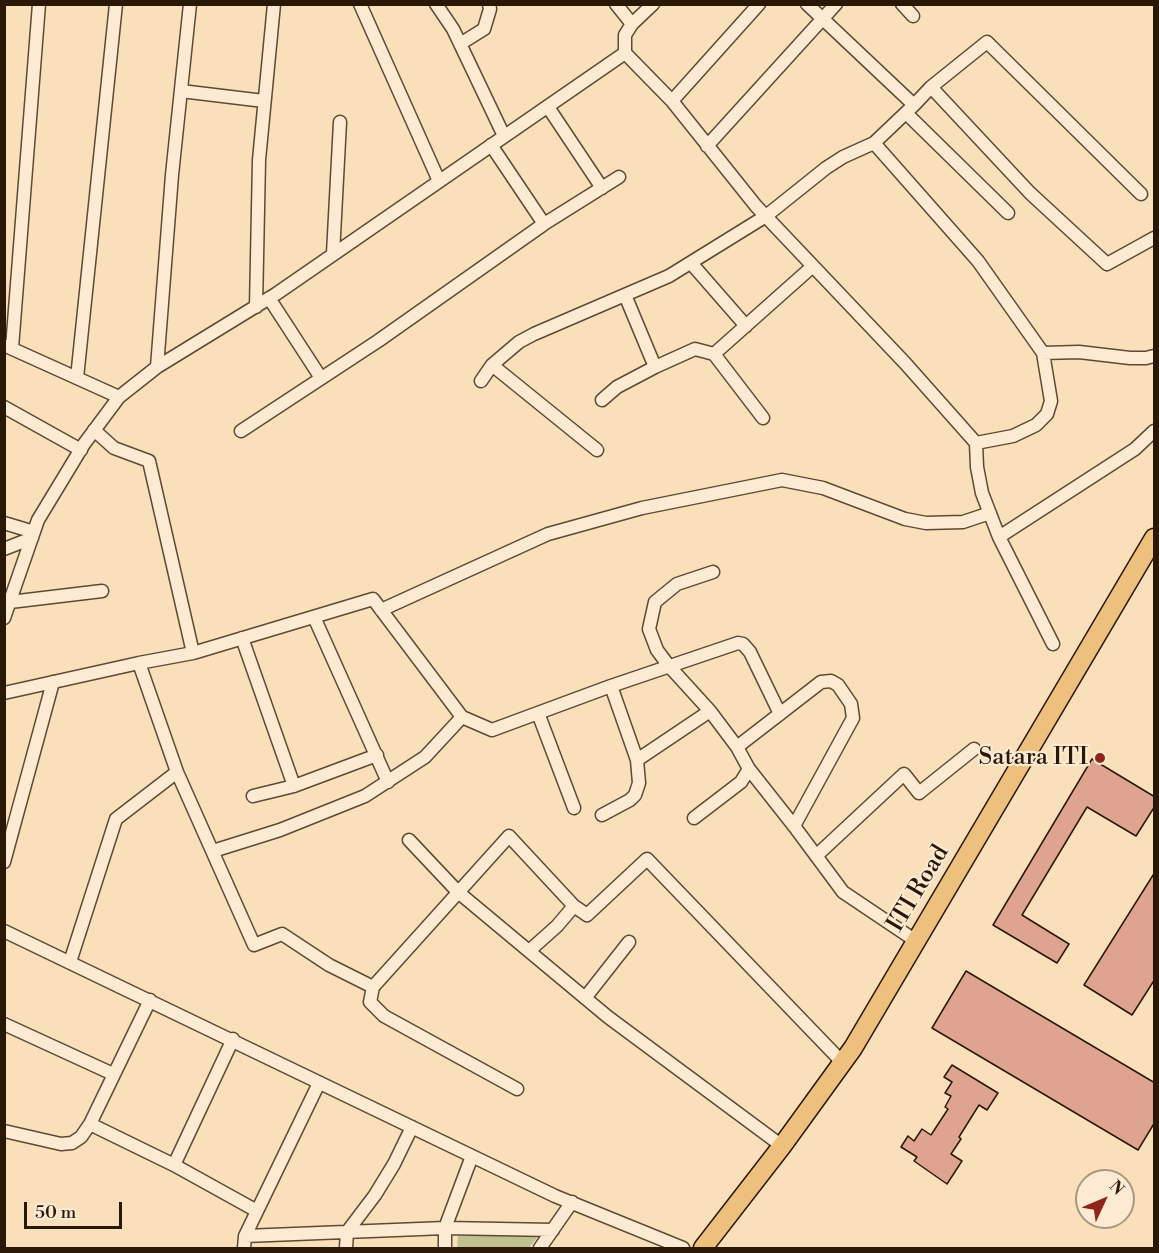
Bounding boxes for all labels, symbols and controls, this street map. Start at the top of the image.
place label: Satara ITI [979,744,1088,772]
marker: Satara ITI [1093,751,1107,765]
street label: ITI Road [882,841,956,937]
north arrow [1075,1169,1135,1229]
text: N [1105,1176,1128,1199]
scale bar [27,1190,124,1228]
text: 50 m [35,1201,76,1224]

